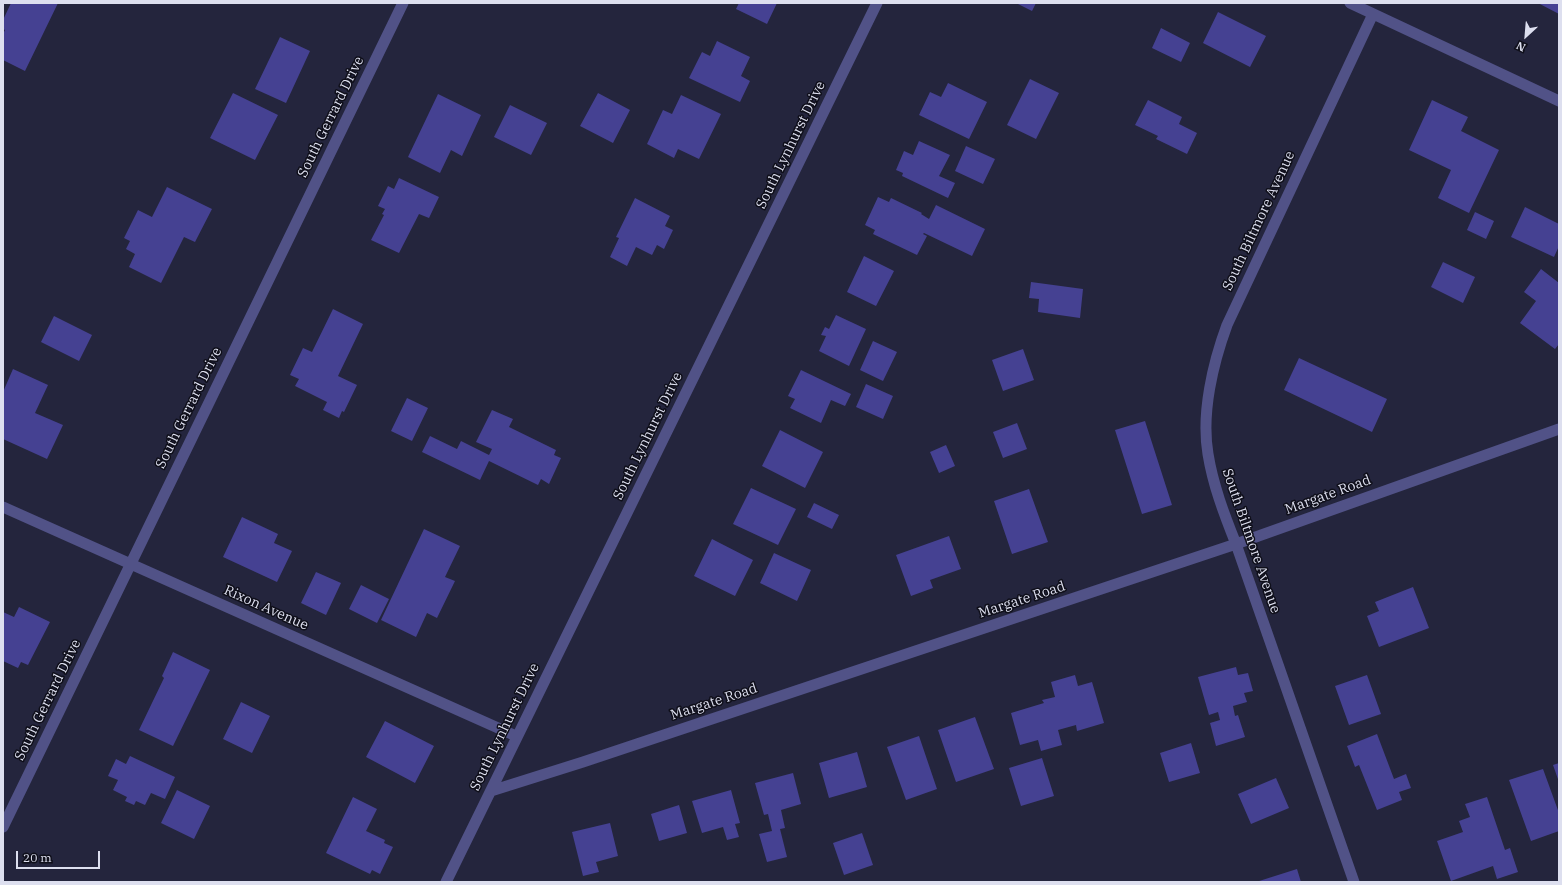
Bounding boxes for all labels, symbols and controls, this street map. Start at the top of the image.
north arrow [1506,16,1546,56]
text: N [1514,39,1528,55]
street label: South Gerrard Drive [294,54,368,180]
street label: South Lynhurst Drive [753,78,829,212]
street label: South Biltmore Avenue [1219,149,1299,293]
street label: South Gerrard Drive [152,345,226,471]
street label: South Lynhurst Drive [610,369,686,503]
street label: South Biltmore Avenue [1218,466,1284,616]
street label: Margate Road [1283,472,1373,518]
street label: Margate Road [977,578,1067,622]
street label: Rixon Avenue [221,582,311,634]
street label: South Gerrard Drive [11,637,85,763]
street label: South Lynhurst Drive [467,660,543,794]
street label: Margate Road [669,680,759,724]
scale bar [18,843,102,869]
text: 20 m [23,850,52,865]

